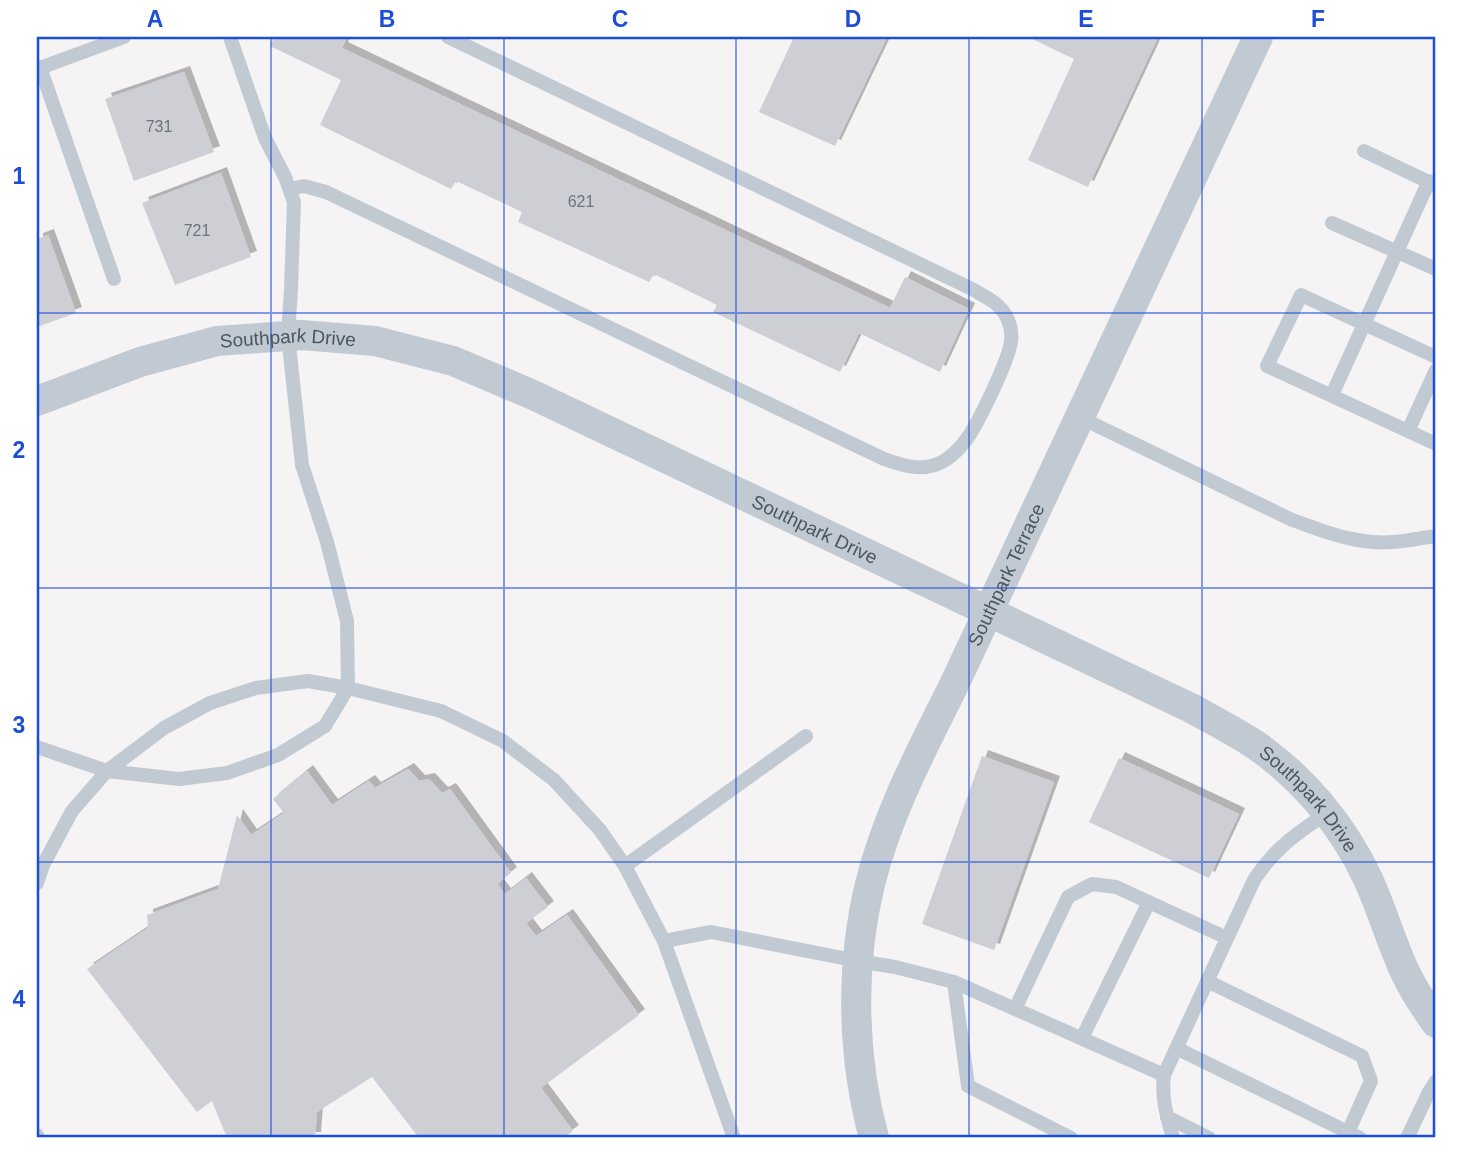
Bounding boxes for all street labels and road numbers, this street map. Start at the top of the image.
street label: Southpark Drive [219,324,357,351]
street label: Southpark Drive [749,490,881,568]
street label: Southpark Terrace [963,500,1048,649]
street label: Southpark Drive [1256,741,1362,856]

